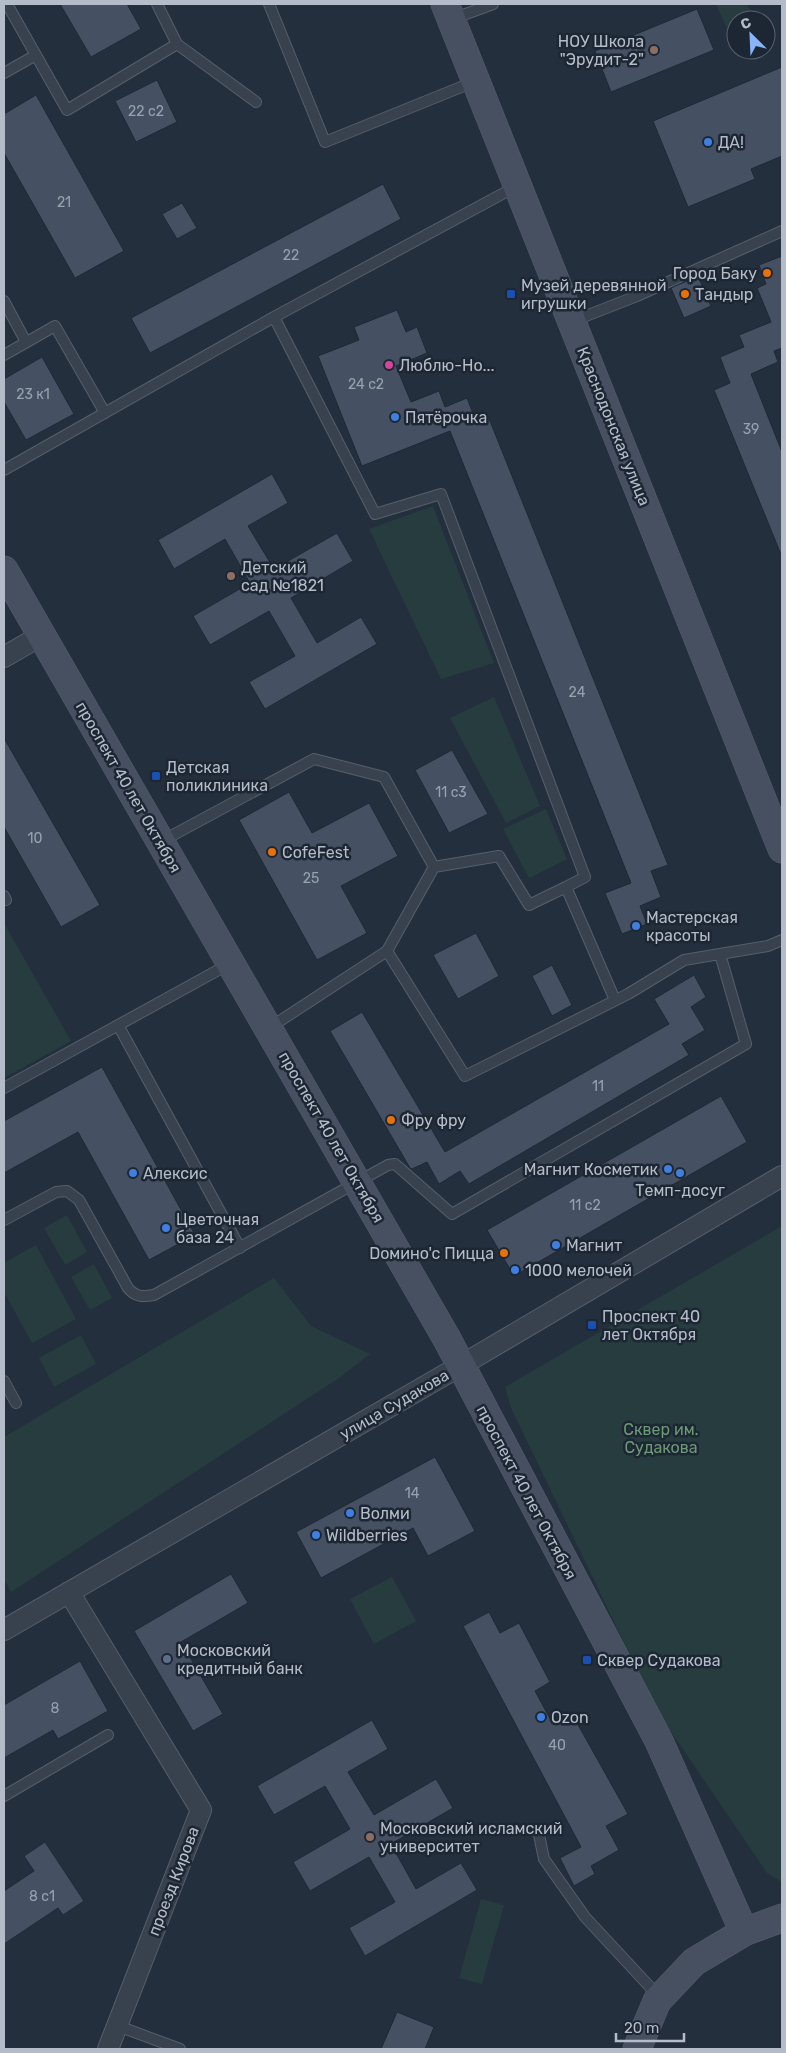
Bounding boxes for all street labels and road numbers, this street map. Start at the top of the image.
street label: Краснодонская улица [573,344,654,508]
street label: проспект 40 лет Октября [72,698,185,876]
street label: проспект 40 лет Октября [275,1048,388,1226]
street label: улица Судакова [336,1365,452,1443]
street label: проспект 40 лет Октября [473,1402,581,1583]
street label: проезд Кирова [144,1824,203,1938]

